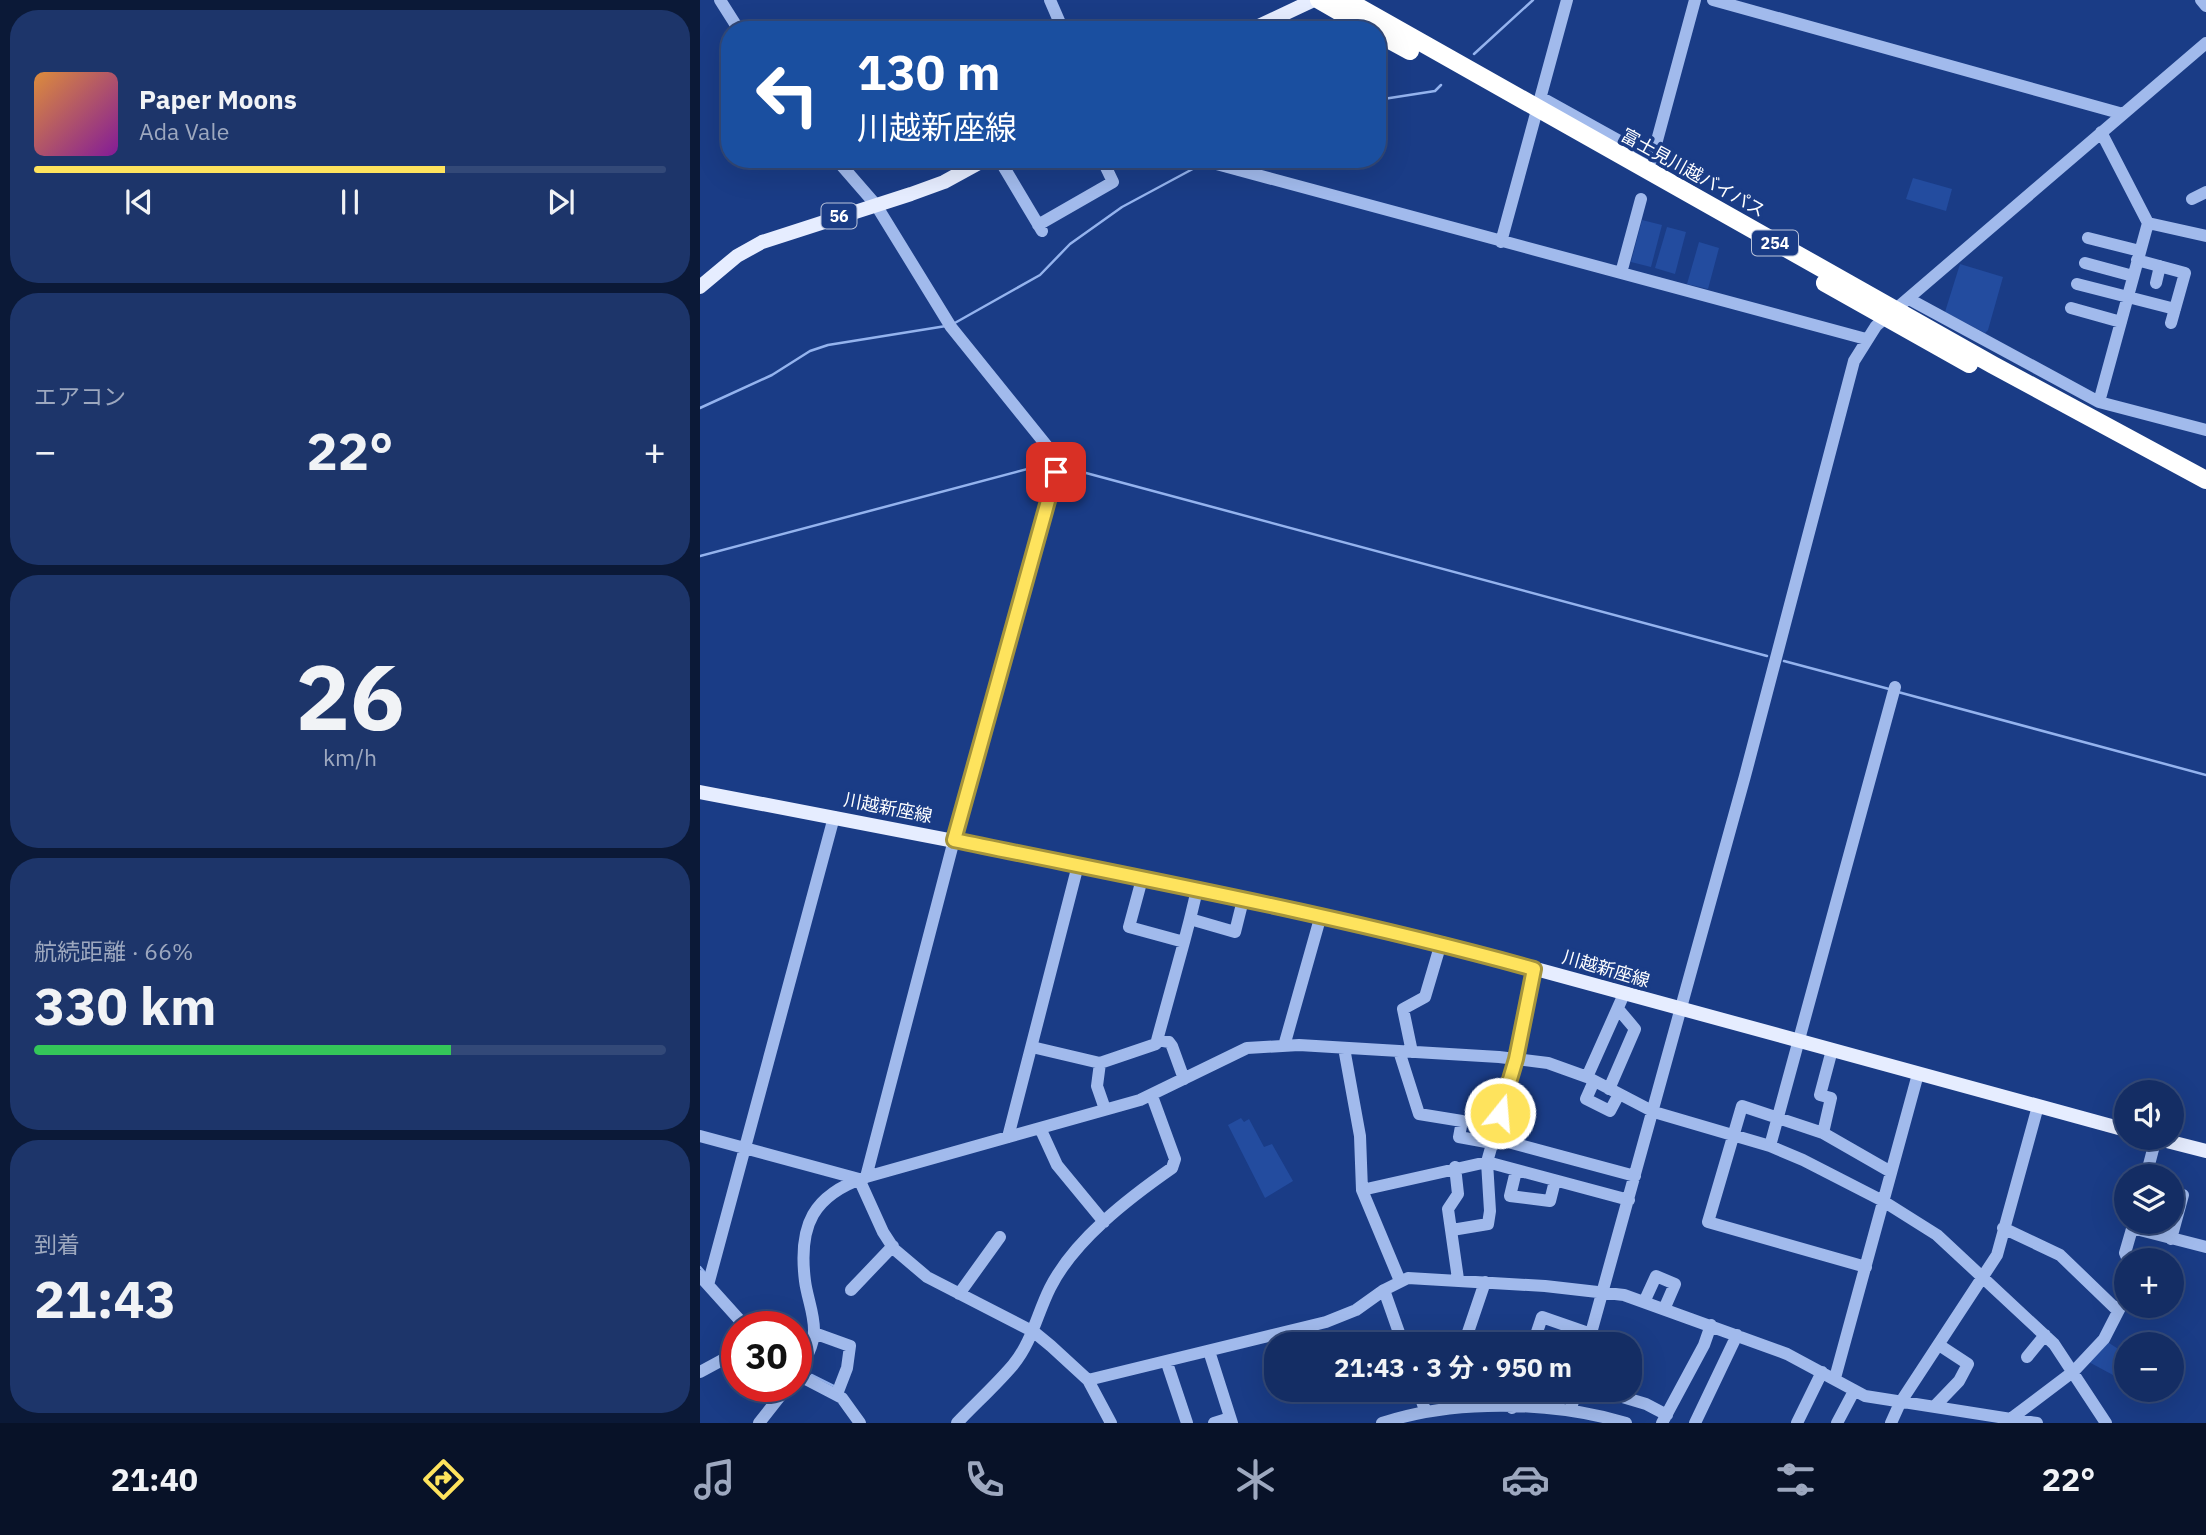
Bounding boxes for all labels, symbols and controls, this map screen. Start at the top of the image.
text: 130 m [857,40,1001,103]
icon: left [742,49,833,140]
text: Paper Moons [139,82,297,116]
text: 川越新座線 [857,106,1017,148]
text: Ada Vale [139,116,229,146]
street label: 富士見川越バイパス [1617,123,1770,222]
icon: previous [120,183,158,221]
icon: pause [331,183,369,221]
icon: next [542,183,580,221]
road number: 56 [822,204,856,229]
road number: 254 [1752,230,1798,256]
text: エアコン [34,381,126,411]
text: 22° [307,417,393,484]
text: − [34,426,57,475]
text: + [643,426,666,475]
pin [1026,442,1086,502]
icon: arrive [1037,453,1075,491]
text: 26 [295,637,405,755]
text: km/h [323,742,377,772]
street label: 川越新座線 [842,788,934,827]
text: 航続距離 · 66% [34,936,193,966]
street label: 川越新座線 [1560,945,1653,992]
text: 330 km [34,972,216,1039]
position arrow [1463,1076,1537,1150]
map controls [2114,1080,2184,1402]
button: sound [2114,1080,2184,1150]
button: layers [2114,1164,2184,1234]
text: 到着 [34,1229,80,1259]
button: + [2114,1248,2184,1318]
text: 21:43 [34,1265,176,1332]
speed limit sign: 30 [721,1311,812,1402]
button: − [2114,1332,2184,1402]
text: 21:43 · 3 分 · 950 m [1334,1350,1572,1384]
icon: directions [419,1455,468,1504]
icon: music [690,1455,739,1504]
icon: phone [960,1455,1009,1504]
icon: climate [1231,1455,1280,1504]
icon: car [1501,1455,1550,1504]
icon: filters [1771,1455,1820,1504]
text: 21:40 [111,1458,198,1500]
text: 22° [2042,1458,2095,1500]

